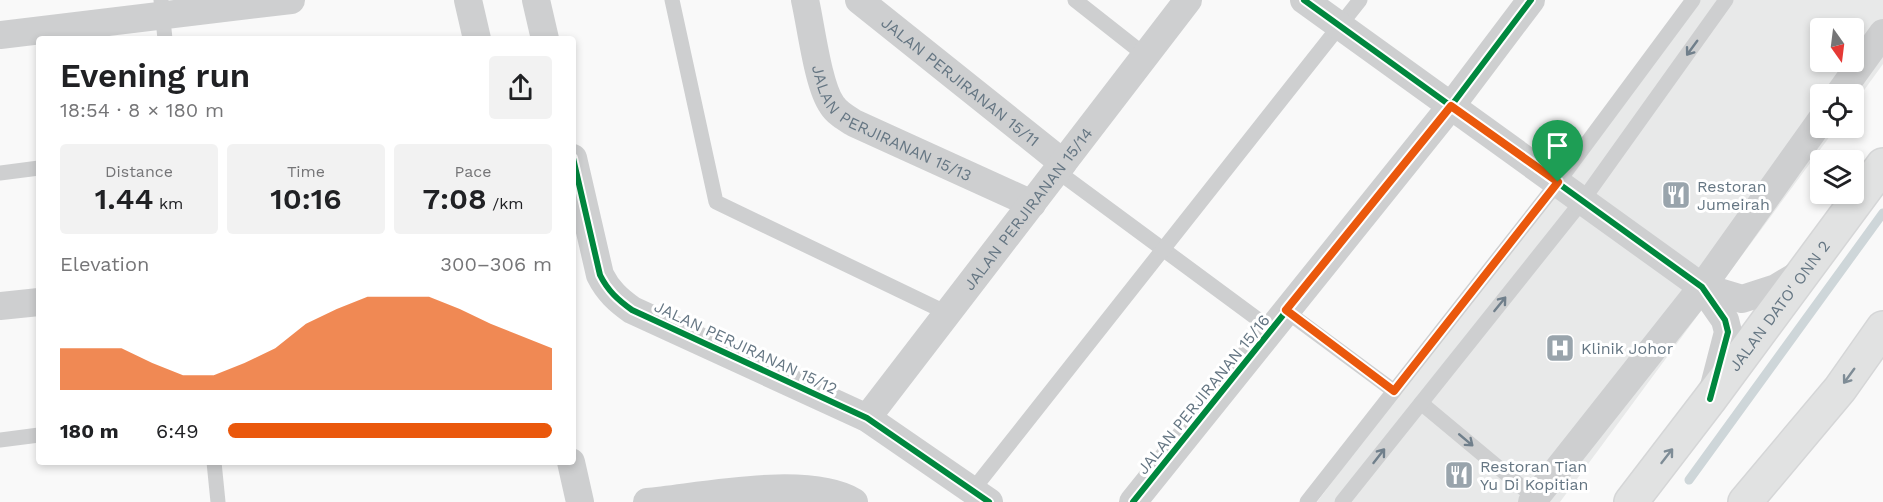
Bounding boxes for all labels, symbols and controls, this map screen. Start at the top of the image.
street label: JALAN PERJIRANAN 15/11 [878,13,1043,150]
north arrow [1810,18,1864,72]
map controls [1810,18,1864,204]
one-way arrow [1686,39,1699,55]
text: Evening run [60,56,250,95]
button: share [489,56,552,119]
street label: JALAN PERJIRANAN 15/13 [808,63,974,185]
button: locate [1810,84,1864,138]
text: 18:54 · 8 × 180 m [60,98,224,122]
pin [1532,120,1583,182]
street label: JALAN PERJIRANAN 15/14 [960,124,1097,294]
icon: arrive [1541,129,1574,162]
button: layers [1810,150,1864,204]
text: Distance [105,162,173,181]
text: Time [287,162,325,181]
text: Pace [454,162,492,181]
place label: Restoran Jumeirah [1697,177,1770,214]
restaurant icon: Restoran Jumeirah [1660,179,1692,211]
text: 1.44 [95,181,153,216]
text: 10:16 [270,181,342,216]
text: 7:08 [423,181,487,216]
text: km [153,194,183,213]
text: /km [487,194,523,213]
street label: JALAN DATO' ONN 2 [1725,237,1834,375]
text: Elevation [60,252,149,276]
text: 300–306 m [440,252,552,276]
one-way arrow [1494,296,1507,312]
street label: JALAN PERJIRANAN 15/12 [651,297,840,398]
street label: JALAN PERJIRANAN 15/16 [1133,311,1274,478]
hospital icon: Klinik Johor [1544,332,1576,364]
place label: Klinik Johor [1581,339,1674,358]
one-way arrow [1843,367,1855,383]
text: 180 m [60,419,119,443]
text: 6:49 [156,419,199,443]
one-way arrow [1458,433,1473,447]
one-way arrow [1372,448,1385,464]
one-way arrow [1660,448,1673,464]
place label: Restoran Tian Yu Di Kopitian [1480,457,1588,494]
restaurant icon: Restoran Tian Yu Di Kopitian [1443,459,1475,491]

